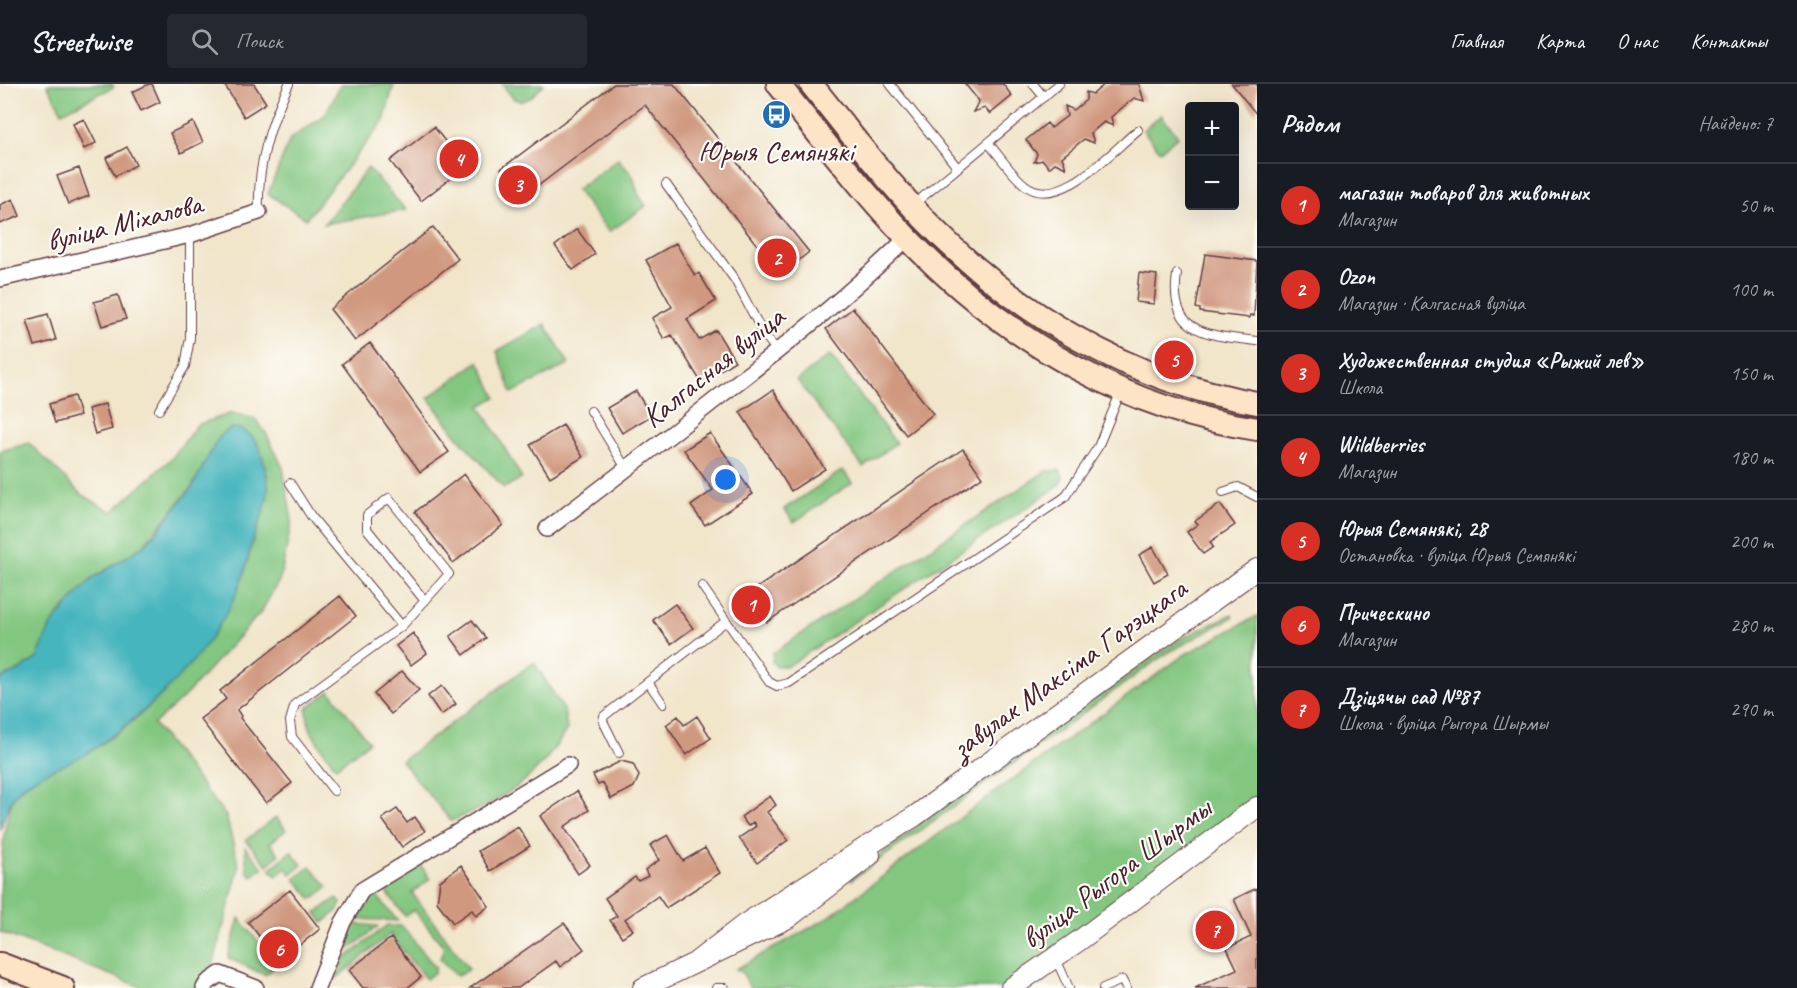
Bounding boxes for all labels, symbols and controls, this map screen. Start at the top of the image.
search box [167,14,587,68]
text: Streetwise [30,24,131,59]
icon: search [188,25,221,58]
text: Поиск [236,27,282,55]
text: Главная [1450,28,1503,54]
text: Карта [1536,28,1584,54]
text: О нас [1617,28,1658,54]
text: Контакты [1691,28,1767,54]
bus stop icon: Юрыя Семянякі [760,98,792,130]
map controls [1185,102,1239,210]
button: + [1185,102,1239,156]
text: Рядом [1281,107,1339,140]
text: Найдено: 7 [1698,111,1773,136]
place label: Юрыя Семянякі [698,132,857,170]
pin: 4 [440,136,478,182]
button: − [1185,156,1239,210]
pin: 3 [498,162,538,208]
text: магазин товаров для животных [1338,179,1588,207]
street label: вуліца Міхалова [42,184,208,260]
text: 1 [1296,193,1305,218]
text: 50 m [1739,193,1773,218]
text: Магазин [1338,207,1396,232]
pin: 2 [758,236,796,280]
text: Ozon [1338,263,1375,291]
text: 2 [1296,277,1305,302]
text: 100 m [1730,277,1773,302]
text: Магазин · Калгасная вуліца [1338,291,1525,316]
street label: Калгасная вуліца [634,297,793,436]
pin: 5 [1154,338,1194,382]
text: Художественная студия «Рыжий лев» [1338,347,1644,375]
text: 3 [1296,361,1305,386]
text: 150 m [1730,361,1773,386]
text: Школа [1338,375,1382,400]
text: Wildberries [1338,431,1424,459]
text: 4 [1296,445,1305,470]
text: 180 m [1730,445,1773,470]
text: Магазин [1338,459,1396,484]
your location [711,465,740,494]
text: Юрыя Семянякі, 28 [1338,515,1487,543]
text: 5 [1296,529,1305,554]
text: 200 m [1730,529,1773,554]
text: Остановка · вуліца Юрыя Семянякі [1338,543,1575,568]
street label: завулак Максіма Гарэцкага [941,569,1196,769]
pin: 1 [732,582,771,628]
text: Прическино [1338,599,1429,627]
text: 6 [1296,613,1305,638]
text: 280 m [1730,613,1773,638]
text: Магазин [1338,627,1396,652]
text: Дзіцячы сад №87 [1338,683,1479,711]
text: 7 [1296,697,1305,722]
text: 290 m [1730,697,1773,722]
text: Школа · вуліца Рыгора Шырмы [1338,711,1548,736]
street label: вуліца Рыгора Шырмы [1013,788,1220,957]
pin: 7 [1196,908,1234,952]
pin: 6 [260,926,298,972]

